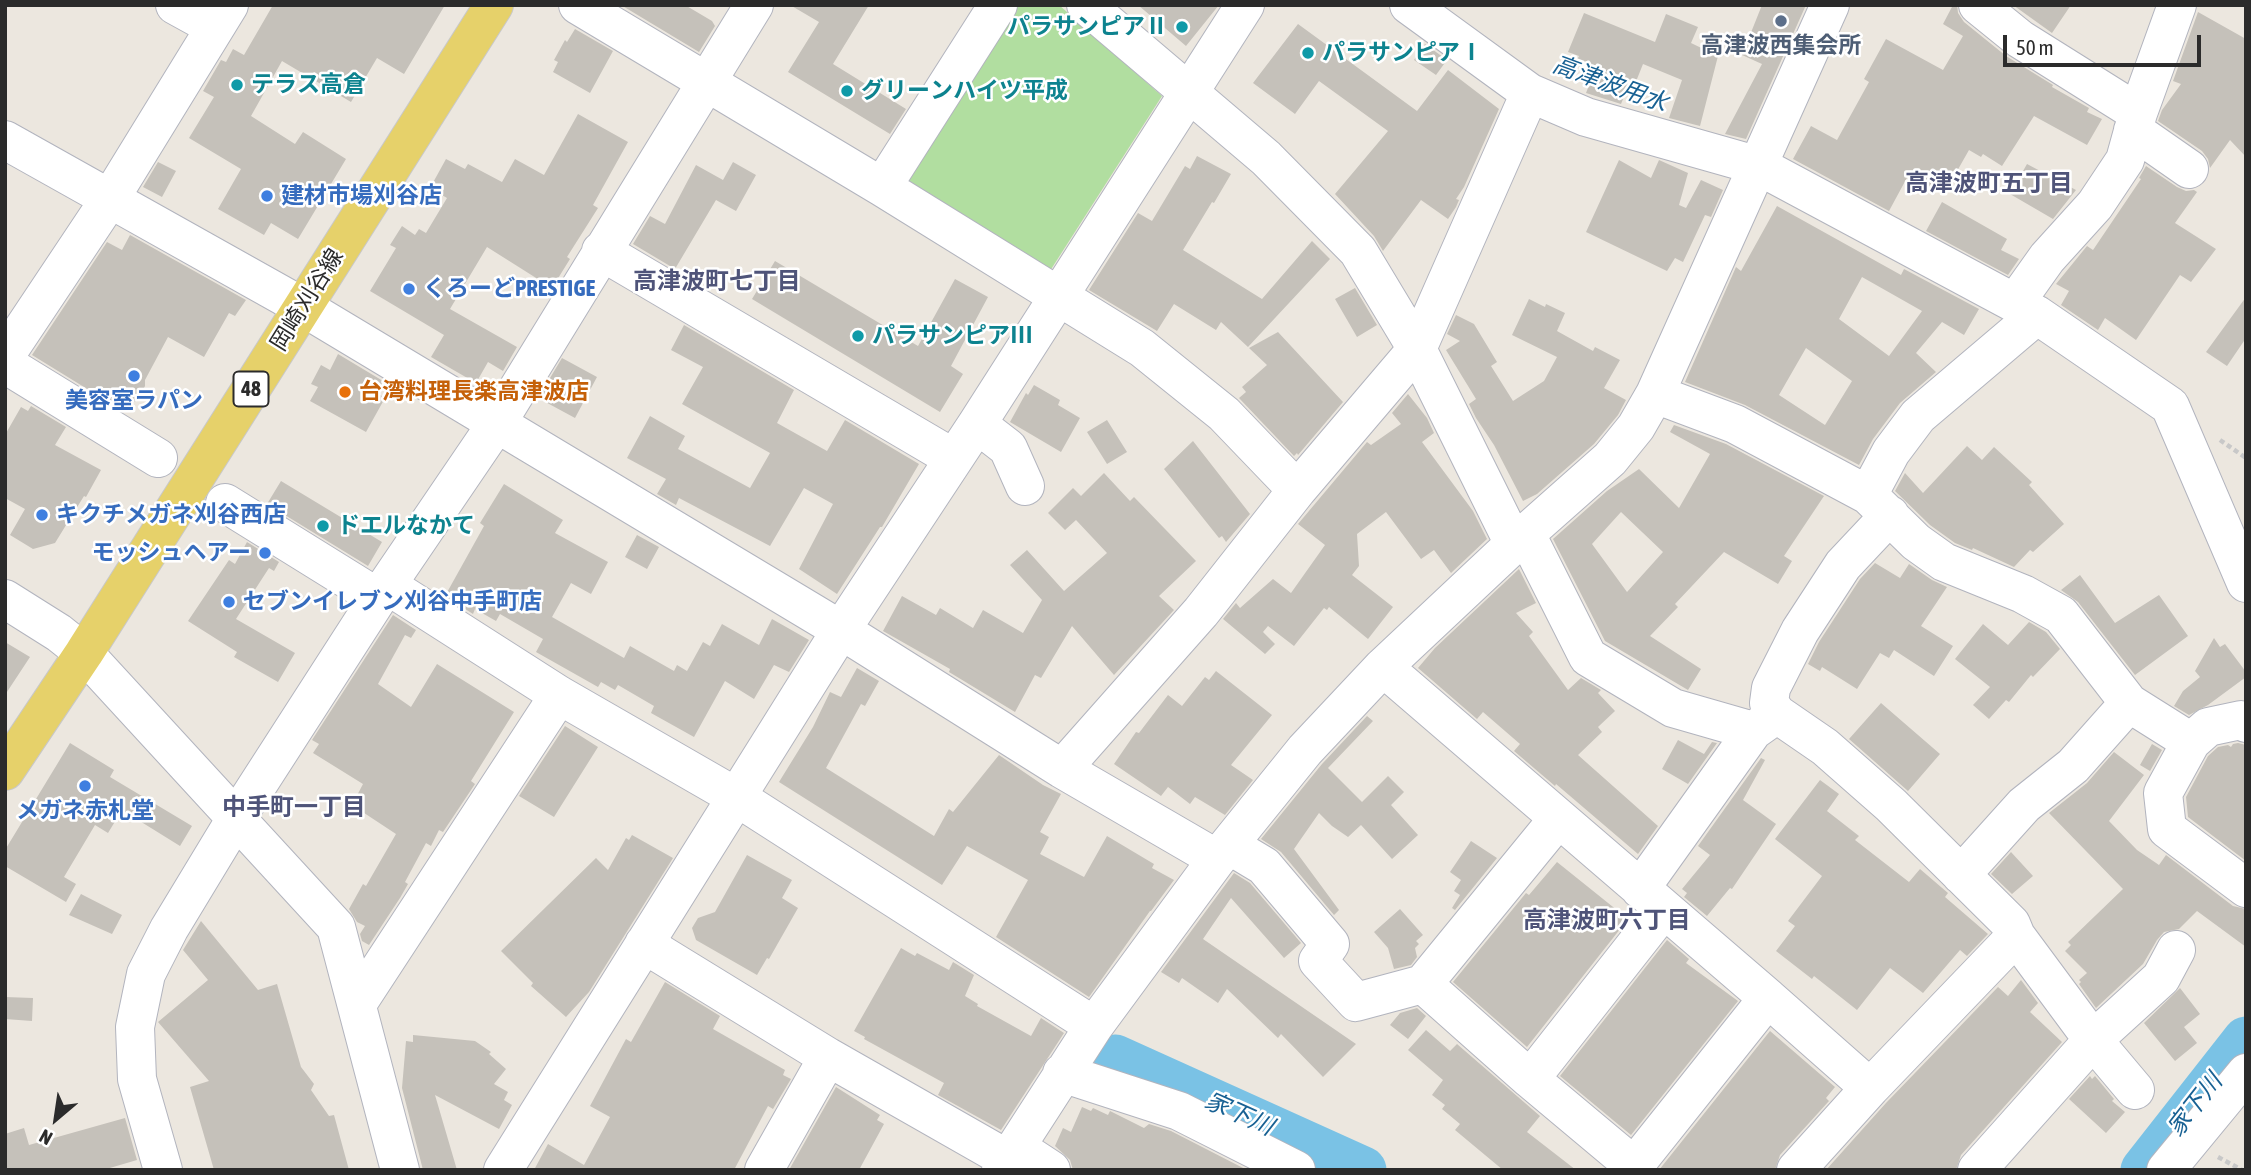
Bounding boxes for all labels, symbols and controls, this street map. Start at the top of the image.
place label: パラサンピアⅡ [1007,13,1168,41]
marker: 高津波西集会所 [1773,13,1789,29]
marker: パラサンピアⅡ [1174,19,1190,35]
scale bar [2006,21,2204,65]
place label: 高津波西集会所 [1701,32,1861,60]
text: 50 m [2016,35,2054,59]
place label: パラサンピアⅠ [1322,39,1483,67]
marker: パラサンピアⅠ [1300,45,1316,61]
water label: 高津波用水 [1549,50,1671,118]
place label: テラス高倉 [251,71,366,99]
marker: テラス高倉 [229,77,245,93]
place label: グリーンハイツ平成 [861,77,1068,105]
marker: グリーンハイツ平成 [839,83,855,99]
district label: 高津波町五丁目 [1905,169,2073,197]
place label: 建材市場刈谷店 [281,182,442,210]
marker: 建材市場刈谷店 [259,188,275,204]
street label: 岡崎刈谷線 [265,244,349,356]
district label: 高津波町七丁目 [633,267,801,295]
place label: くろーどPRESTIGE [423,275,595,303]
marker: くろーどPRESTIGE [401,281,417,297]
place label: パラサンピアⅢ [872,322,1033,350]
marker: パラサンピアⅢ [850,328,866,344]
marker: 美容室ラパン [126,368,142,384]
road number: 48 [233,372,268,406]
place label: 台湾料理長楽高津波店 [359,378,589,406]
marker: 台湾料理長楽高津波店 [337,384,353,400]
place label: 美容室ラパン [65,387,203,415]
place label: キクチメガネ刈谷西店 [56,501,286,529]
marker: キクチメガネ刈谷西店 [34,507,50,523]
place label: ドエルなかて [337,512,475,540]
marker: ドエルなかて [315,518,331,534]
place label: モッシュヘアー [91,539,251,567]
marker: モッシュヘアー [257,545,273,561]
place label: セブンイレブン刈谷中手町店 [243,588,542,616]
marker: セブンイレブン刈谷中手町店 [221,594,237,610]
marker: メガネ赤札堂 [77,778,93,794]
district label: 中手町一丁目 [222,793,366,821]
place label: メガネ赤札堂 [16,797,154,825]
district label: 高津波町六丁目 [1523,906,1691,934]
water label: 家下川 [2161,1068,2229,1142]
north arrow [21,1084,91,1154]
water label: 家下川 [1200,1086,1278,1142]
text: N [36,1125,56,1150]

